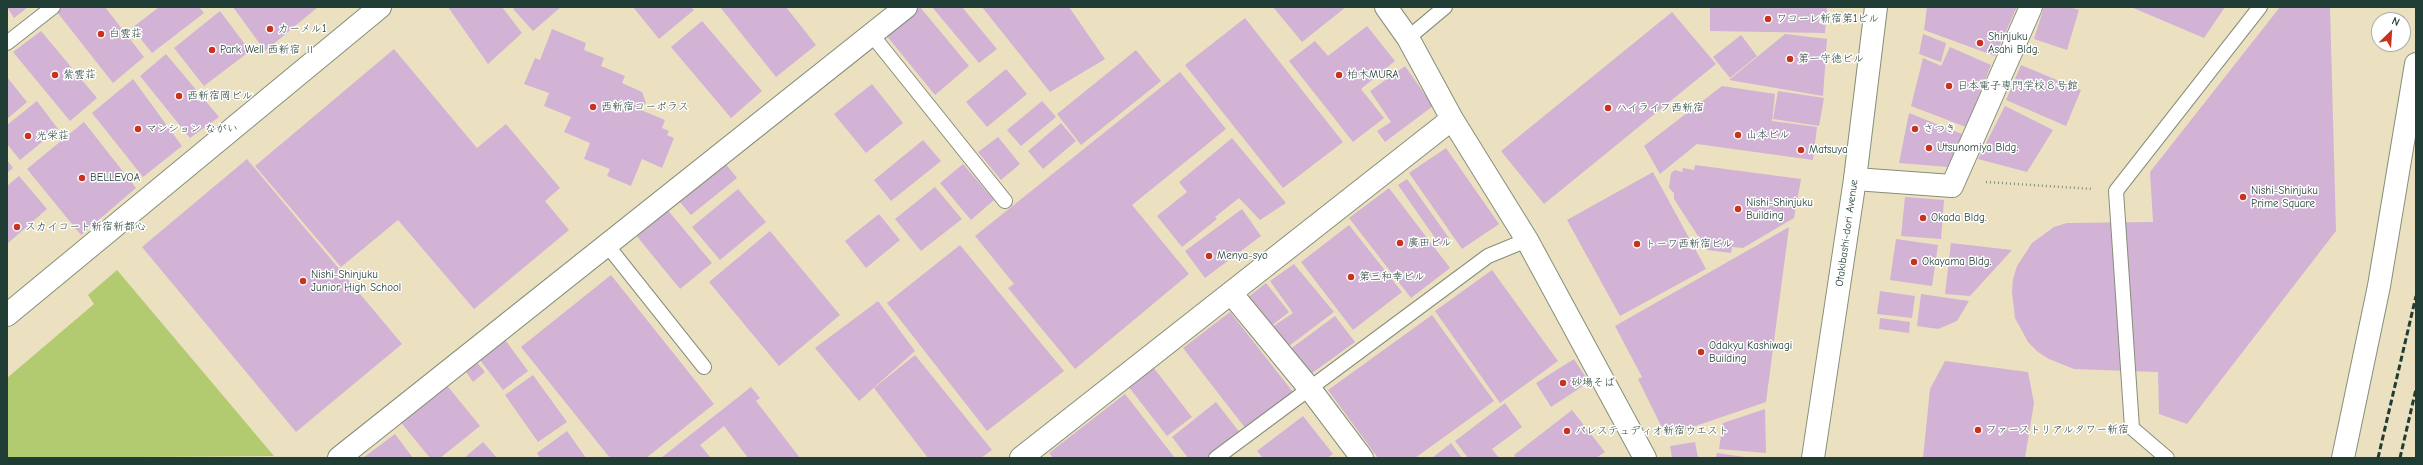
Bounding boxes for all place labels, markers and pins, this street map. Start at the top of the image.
place label: ワコーレ新宿第1ビル [1776,12,1879,26]
marker: ワコーレ新宿第1ビル [1763,14,1773,24]
place label: カーメル1 [278,22,326,36]
marker: カーメル1 [265,24,275,34]
place label: 白雲荘 [109,27,142,41]
marker: 白雲荘 [96,29,106,39]
place label: Shinjuku Asahi Bldg. [1988,30,2039,56]
marker: Shinjuku Asahi Bldg. [1975,38,1985,48]
place label: Park Well 西新宿 Ⅱ [220,43,315,57]
marker: Park Well 西新宿 Ⅱ [207,45,217,55]
place label: 第一守徳ビル [1798,52,1864,66]
marker: 第一守徳ビル [1785,54,1795,64]
place label: 紫雲荘 [63,68,96,82]
place label: 柏木MURA [1347,68,1399,82]
marker: 紫雲荘 [50,70,60,80]
marker: 柏木MURA [1334,70,1344,80]
place label: 日本電子専門学校８号館 [1957,79,2078,93]
marker: 日本電子専門学校８号館 [1944,81,1954,91]
place label: 西新宿岡ビル [187,89,253,103]
marker: 西新宿岡ビル [174,91,184,101]
place label: 西新宿コーポラス [601,100,689,114]
place label: ハイライフ西新宿 [1616,101,1704,115]
marker: 西新宿コーポラス [588,102,598,112]
marker: ハイライフ西新宿 [1603,103,1613,113]
place label: マンション ながい [146,122,238,136]
place label: さつき [1923,122,1956,136]
marker: マンション ながい [133,124,143,134]
marker: さつき [1910,124,1920,134]
place label: 山本ビル [1746,128,1790,142]
place label: 光栄荘 [36,129,69,143]
marker: 山本ビル [1733,130,1743,140]
marker: 光栄荘 [23,131,33,141]
place label: Utsunomiya Bldg. [1937,141,2018,155]
place label: Matsuya [1809,143,1848,157]
marker: Utsunomiya Bldg. [1924,143,1934,153]
marker: Matsuya [1796,145,1806,155]
place label: BELLEVOA [90,171,140,185]
marker: BELLEVOA [77,173,87,183]
place label: Nishi-Shinjuku Prime Square [2251,184,2318,210]
marker: Nishi-Shinjuku Prime Square [2238,192,2248,202]
place label: Nishi-Shinjuku Building [1746,196,1813,222]
marker: Nishi-Shinjuku Building [1733,204,1743,214]
place label: Okada Bldg. [1931,211,1987,225]
marker: Okada Bldg. [1918,213,1928,223]
place label: スカイコート新宿新都心 [25,220,146,234]
marker: スカイコート新宿新都心 [12,222,22,232]
place label: 廣田ビル [1408,236,1452,250]
place label: トーワ西新宿ビル [1645,237,1733,251]
marker: 廣田ビル [1395,238,1405,248]
marker: トーワ西新宿ビル [1632,239,1642,249]
place label: Menya-syo [1217,249,1268,263]
marker: Menya-syo [1204,251,1214,261]
place label: Okayama Bldg. [1922,255,1991,269]
marker: Okayama Bldg. [1909,257,1919,267]
place label: Nishi-Shinjuku Junior High School [311,268,401,294]
place label: 第三和幸ビル [1359,270,1425,284]
marker: 第三和幸ビル [1346,272,1356,282]
marker: Nishi-Shinjuku Junior High School [298,276,308,286]
place label: Odakyu Kashiwagi Building [1709,339,1792,365]
marker: Odakyu Kashiwagi Building [1696,347,1706,357]
place label: 砂場そば [1571,376,1615,390]
marker: 砂場そば [1558,378,1568,388]
place label: ファーストリアルタワー新宿 [1986,423,2129,437]
place label: パレステュディオ新宿ウエスト [1575,424,1729,438]
marker: ファーストリアルタワー新宿 [1973,425,1983,435]
marker: パレステュディオ新宿ウエスト [1562,426,1572,436]

